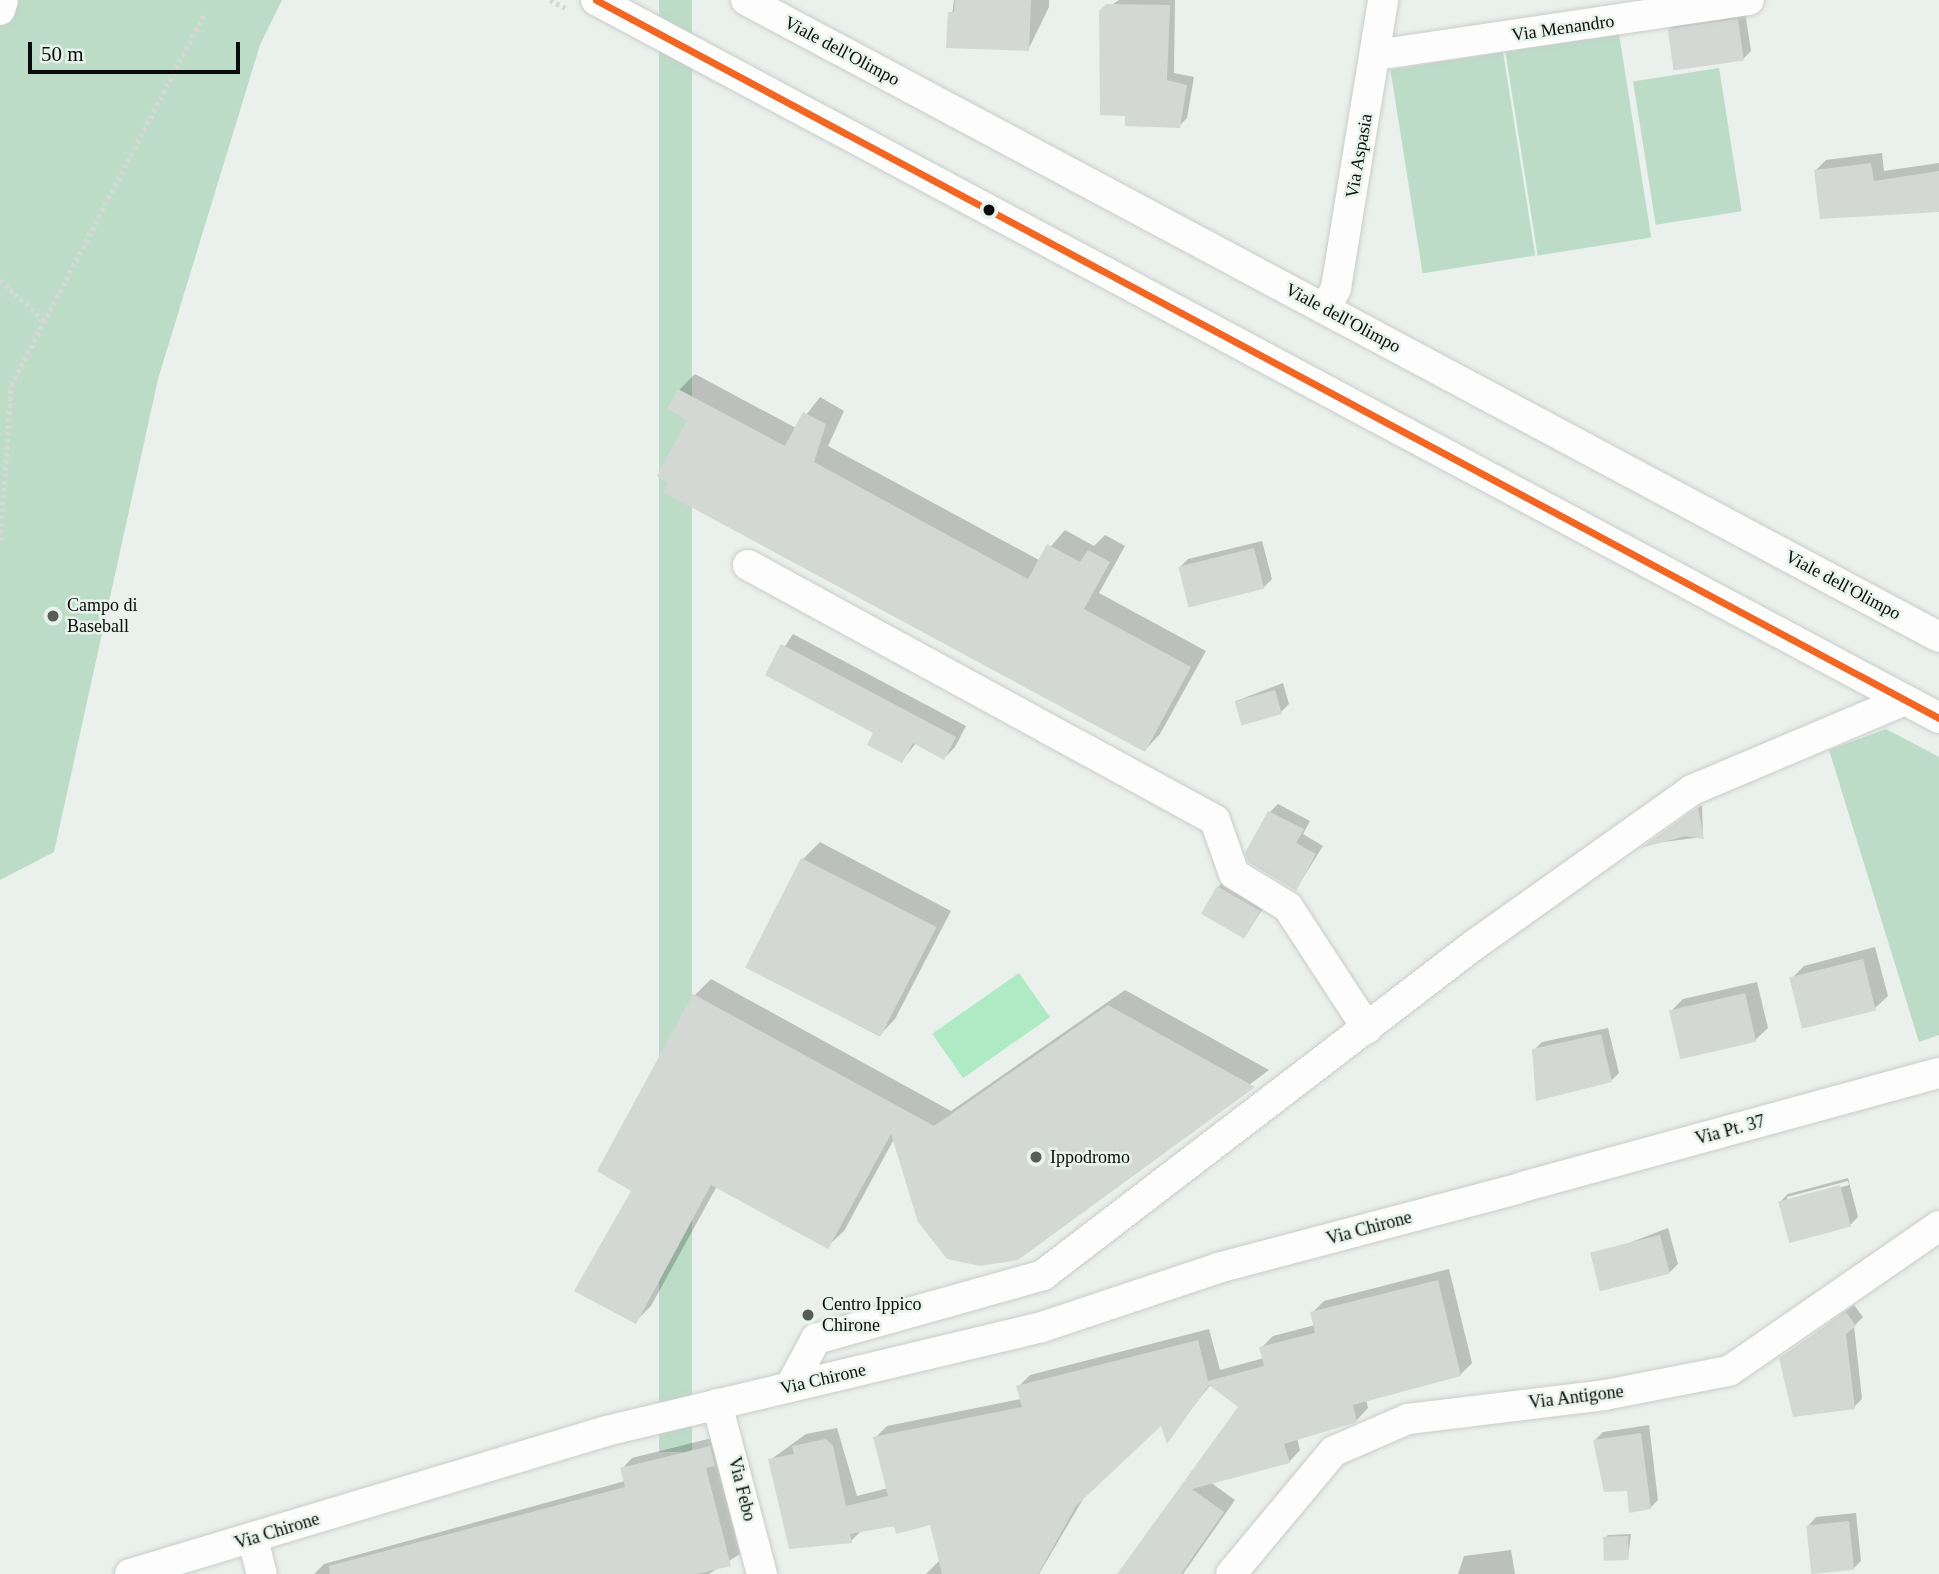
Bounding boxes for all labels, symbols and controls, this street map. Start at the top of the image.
street label: Via Menandro [1510,10,1616,46]
street label: Viale dell'Olimpo [781,12,903,90]
scale bar [32,28,243,72]
text: 50 m [41,42,84,66]
street label: Via Aspasia [1341,112,1377,200]
unlabelled marker [982,203,996,217]
street label: Viale dell'Olimpo [1282,279,1404,357]
street label: Viale dell'Olimpo [1782,546,1904,624]
place label: Campo di Baseball [67,595,137,638]
marker: Campo di Baseball [45,608,61,624]
street label: Via Pt. 37 [1693,1110,1767,1150]
place label: Ippodromo [1050,1146,1130,1168]
marker: Ippodromo [1028,1149,1044,1165]
street label: Via Chirone [1324,1206,1414,1250]
place label: Centro Ippico Chirone [822,1294,921,1336]
marker: Centro Ippico Chirone [800,1307,816,1323]
street label: Via Chirone [778,1359,868,1399]
street label: Via Antigone [1527,1380,1625,1414]
street label: Via Febo [724,1455,760,1523]
street label: Via Chirone [232,1508,322,1554]

